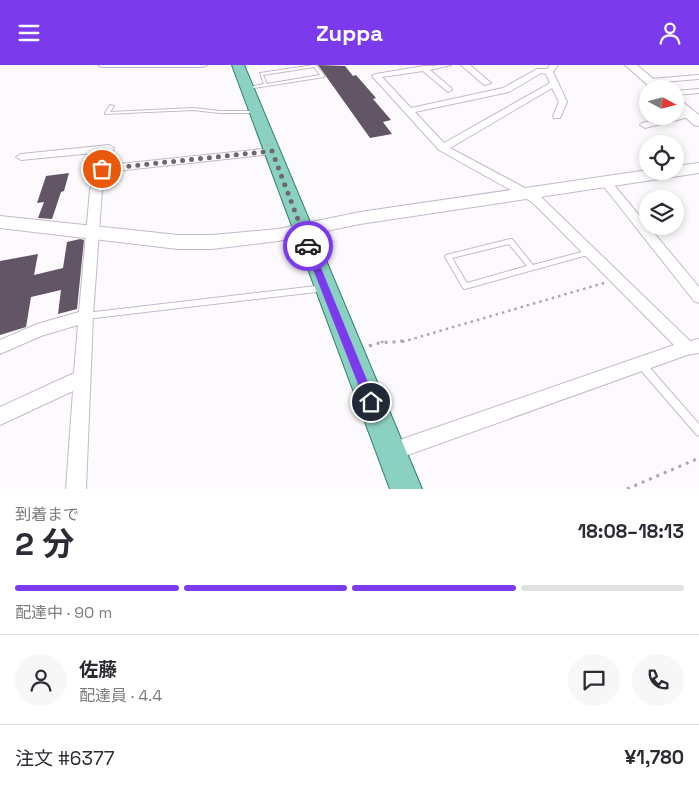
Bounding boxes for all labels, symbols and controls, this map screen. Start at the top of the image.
icon: menu [15,19,43,47]
text: Zuppa [316,19,383,47]
icon: person [656,19,684,47]
north arrow [639,80,684,125]
map controls [639,80,684,235]
button: locate [639,135,684,180]
pin [81,148,123,190]
icon: bag [88,155,116,183]
button: layers [639,190,684,235]
courier [283,221,333,271]
icon: car [294,232,322,260]
pin [350,381,392,423]
icon: home [357,388,385,416]
text: 到着まで [15,504,79,525]
text: 18:08–18:13 [578,519,684,544]
text: 2 分 [15,524,74,564]
text: 配達中 · 90 m [15,602,112,623]
button: person [15,654,67,706]
button: chat [568,654,620,706]
button: phone [632,654,684,706]
text: 佐藤 [79,657,117,682]
text: 配達員 · 4.4 [79,685,162,706]
text: ¥1,780 [624,745,684,770]
text: 注文 #6377 [15,746,114,771]

